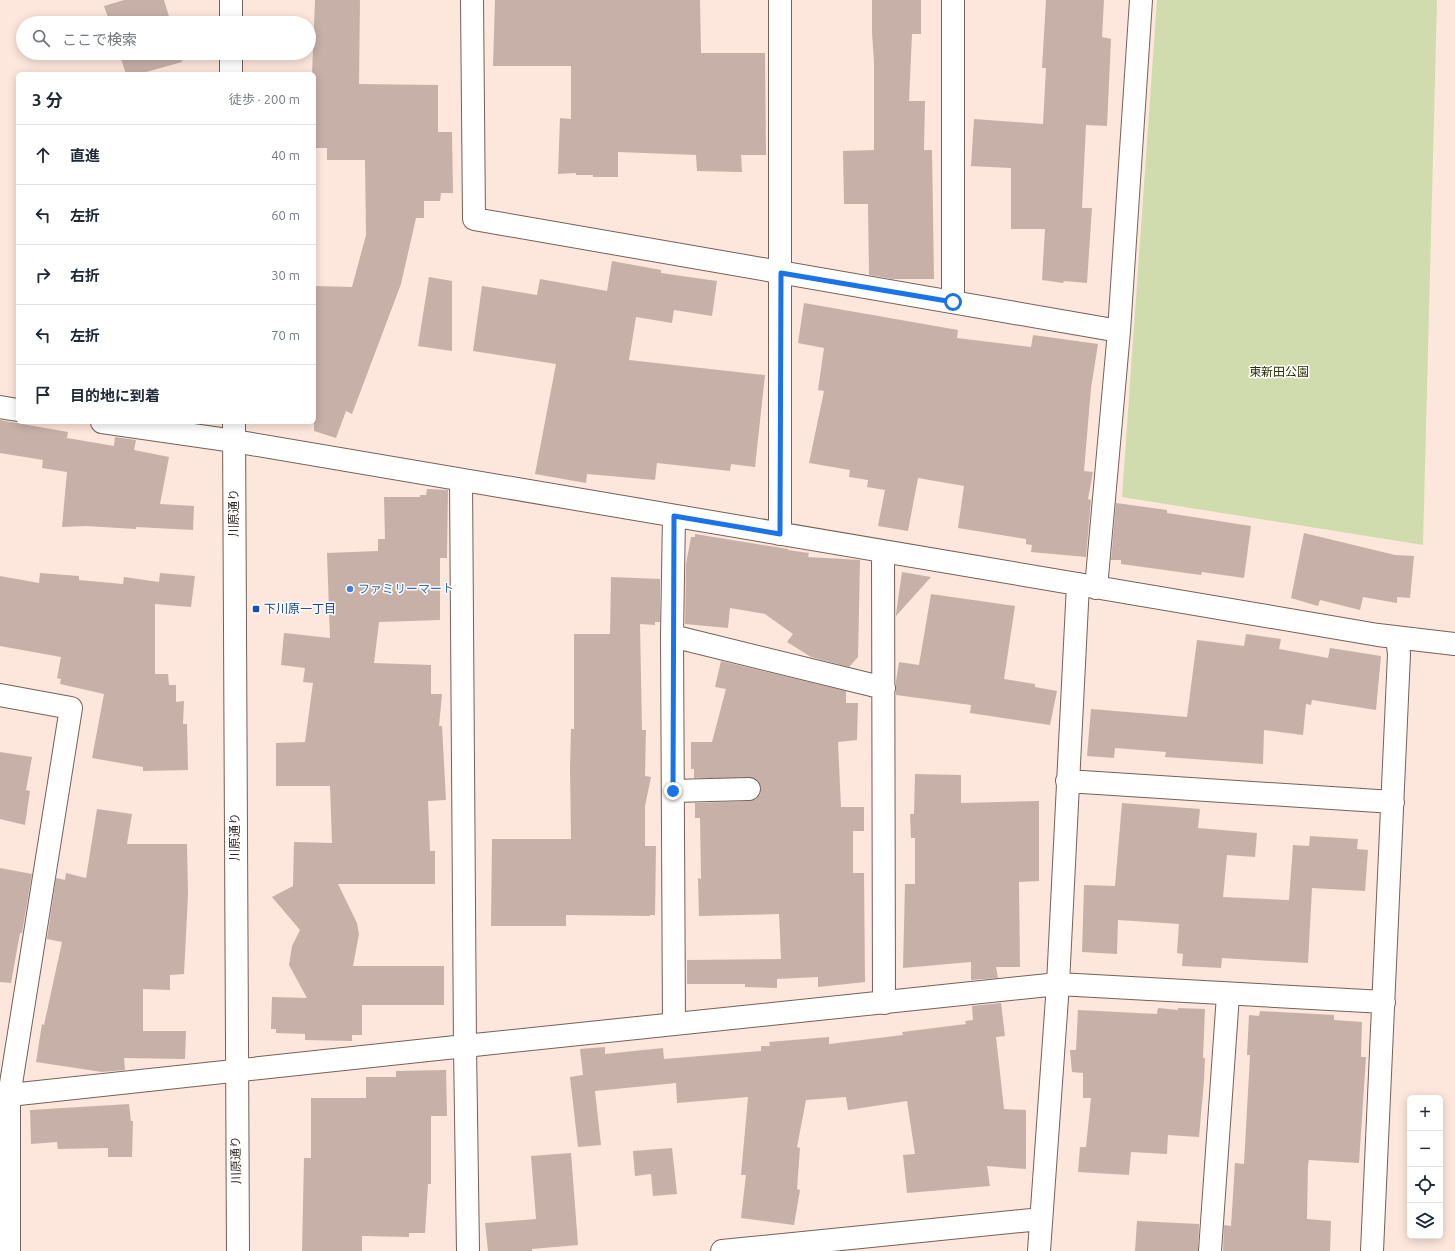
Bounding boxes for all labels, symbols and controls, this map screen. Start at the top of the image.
search box [16,16,316,60]
icon: search [30,27,52,49]
text: ここで検索 [62,31,137,48]
text: 3 分 [32,90,63,109]
text: 徒歩 · 200 m [229,92,300,106]
icon: ahead [32,144,54,166]
text: 直進 [70,147,100,164]
text: 40 m [271,148,300,162]
icon: left [32,204,54,226]
text: 左折 [70,207,100,224]
text: 60 m [271,208,300,222]
icon: right [32,264,54,286]
text: 右折 [70,267,100,284]
text: 30 m [271,268,300,282]
route start [944,293,962,311]
icon: left [32,324,54,346]
text: 左折 [70,327,100,344]
text: 70 m [271,328,300,342]
park label: 東新田公園 [1249,365,1309,378]
icon: arrive [32,384,54,406]
text: 目的地に到着 [70,387,160,404]
street label: 川原通り [227,489,240,537]
place label: ファミリーマート [358,582,454,595]
marker: ファミリーマート [345,584,355,594]
place label: 下川原一丁目 [264,602,336,615]
marker: 下川原一丁目 [251,604,261,614]
route end [664,782,682,800]
street label: 川原通り [228,813,241,861]
map controls [1407,1095,1443,1239]
button: + [1407,1095,1443,1131]
button: − [1407,1131,1443,1167]
street label: 川原通り [229,1136,242,1184]
button: locate [1407,1167,1443,1203]
button: layers [1407,1203,1443,1239]

